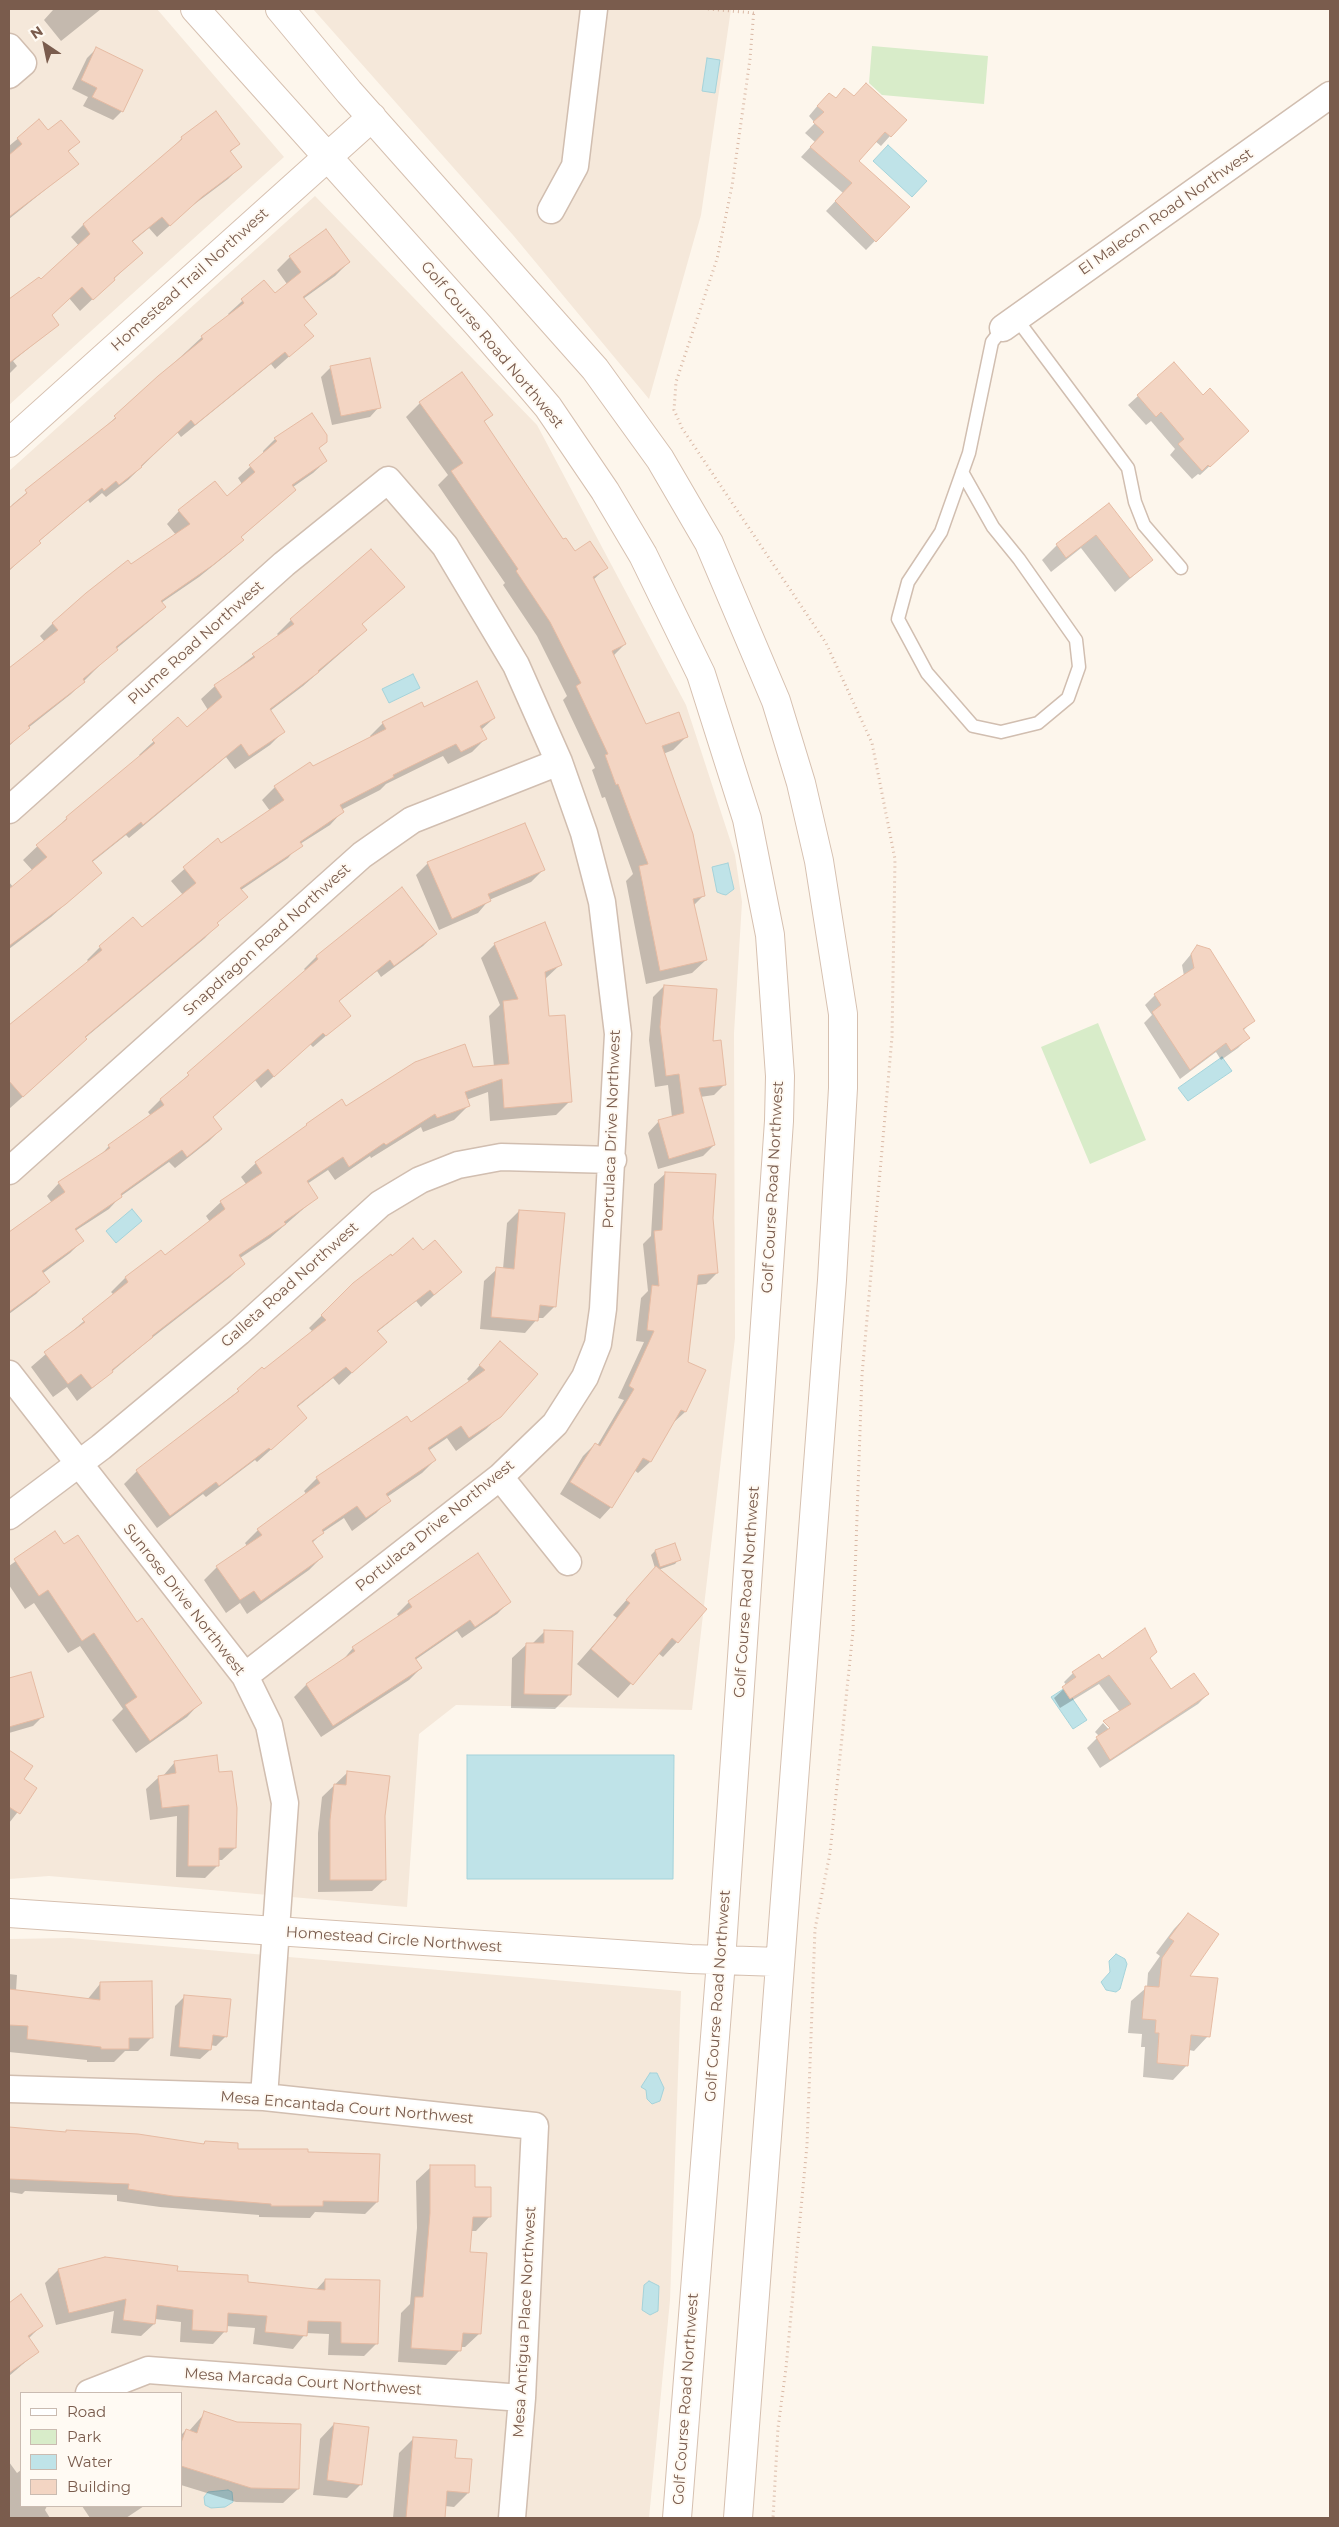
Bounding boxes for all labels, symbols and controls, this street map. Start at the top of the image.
north arrow [20,20,70,70]
text: N [27,22,46,43]
street label: El Malecon Road Northwest [1075,145,1257,279]
street label: Homestead Trail Northwest [108,205,272,355]
street label: Golf Course Road Northwest [417,258,567,432]
street label: Plume Road Northwest [124,577,268,709]
street label: Snapdragon Road Northwest [180,860,354,1020]
street label: Portulaca Drive Northwest [600,1029,624,1229]
street label: Golf Course Road Northwest [758,1080,788,1294]
street label: Galleta Road Northwest [218,1219,362,1351]
street label: Portulaca Drive Northwest [352,1456,518,1596]
street label: Golf Course Road Northwest [731,1485,763,1699]
street label: Sunrose Drive Northwest [119,1521,249,1679]
street label: Golf Course Road Northwest [702,1889,734,2103]
street label: Homestead Circle Northwest [285,1923,503,1957]
street label: Mesa Encantada Court Northwest [220,2088,474,2128]
street label: Mesa Antigua Place Northwest [510,2206,540,2438]
street label: Golf Course Road Northwest [670,2292,702,2506]
street label: Mesa Marcada Court Northwest [184,2365,422,2399]
legend [20,2392,182,2507]
text: Road [67,2402,106,2421]
text: Park [67,2427,101,2446]
text: Water [67,2452,113,2471]
text: Building [67,2477,131,2496]

